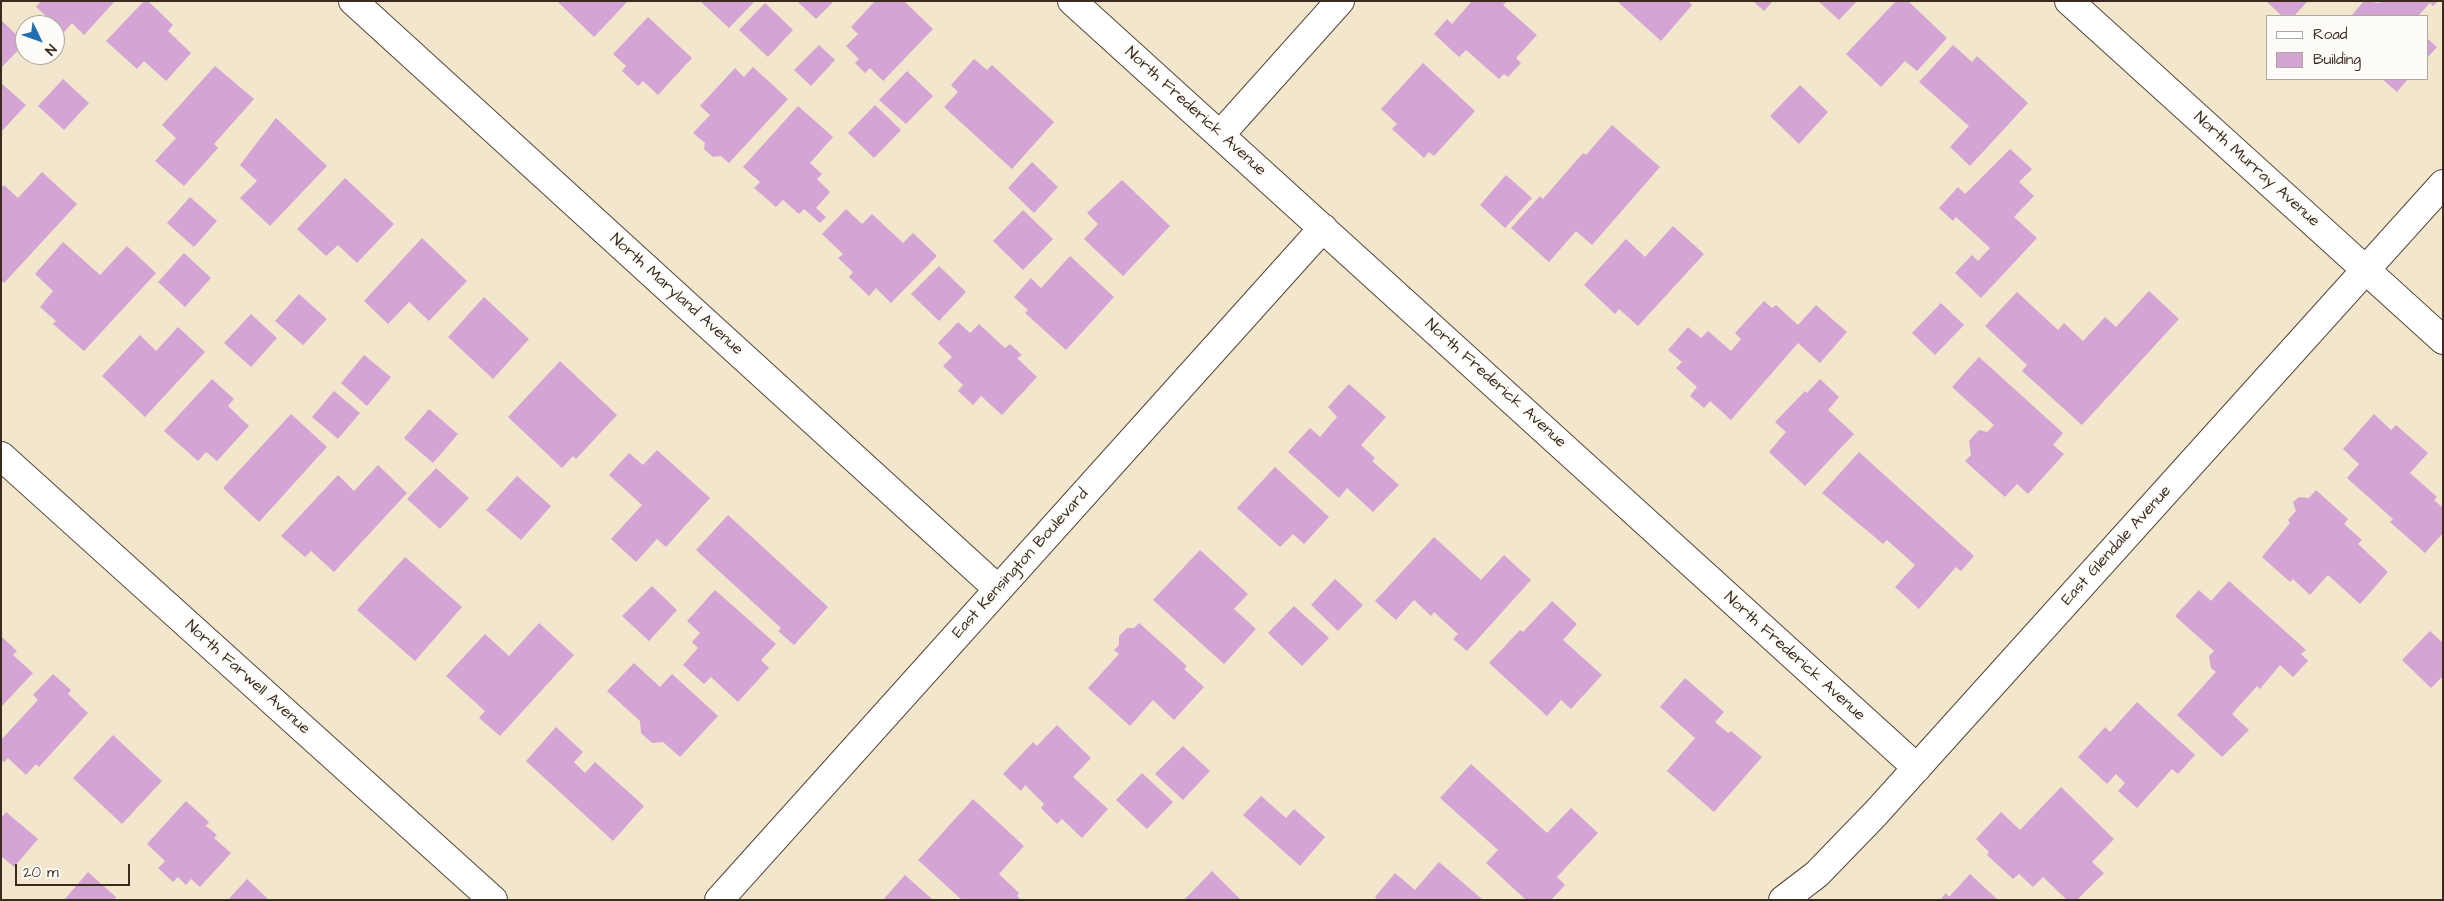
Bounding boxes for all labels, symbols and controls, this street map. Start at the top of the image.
north arrow [15,15,65,65]
legend [2266,15,2429,80]
text: Road [2313,24,2347,45]
text: N [40,39,61,59]
street label: North Frederick Avenue [1120,43,1270,181]
text: Building [2313,49,2361,70]
street label: North Murray Avenue [2189,108,2323,232]
street label: North Maryland Avenue [605,230,747,360]
street label: North Frederick Avenue [1420,315,1570,453]
street label: East Glendale Avenue [2058,482,2176,610]
street label: East Kensington Boulevard [949,485,1093,643]
street label: North Frederick Avenue [1719,588,1869,726]
street label: North Farwell Avenue [180,617,314,739]
scale bar [18,854,132,886]
text: 20 m [23,862,59,883]

